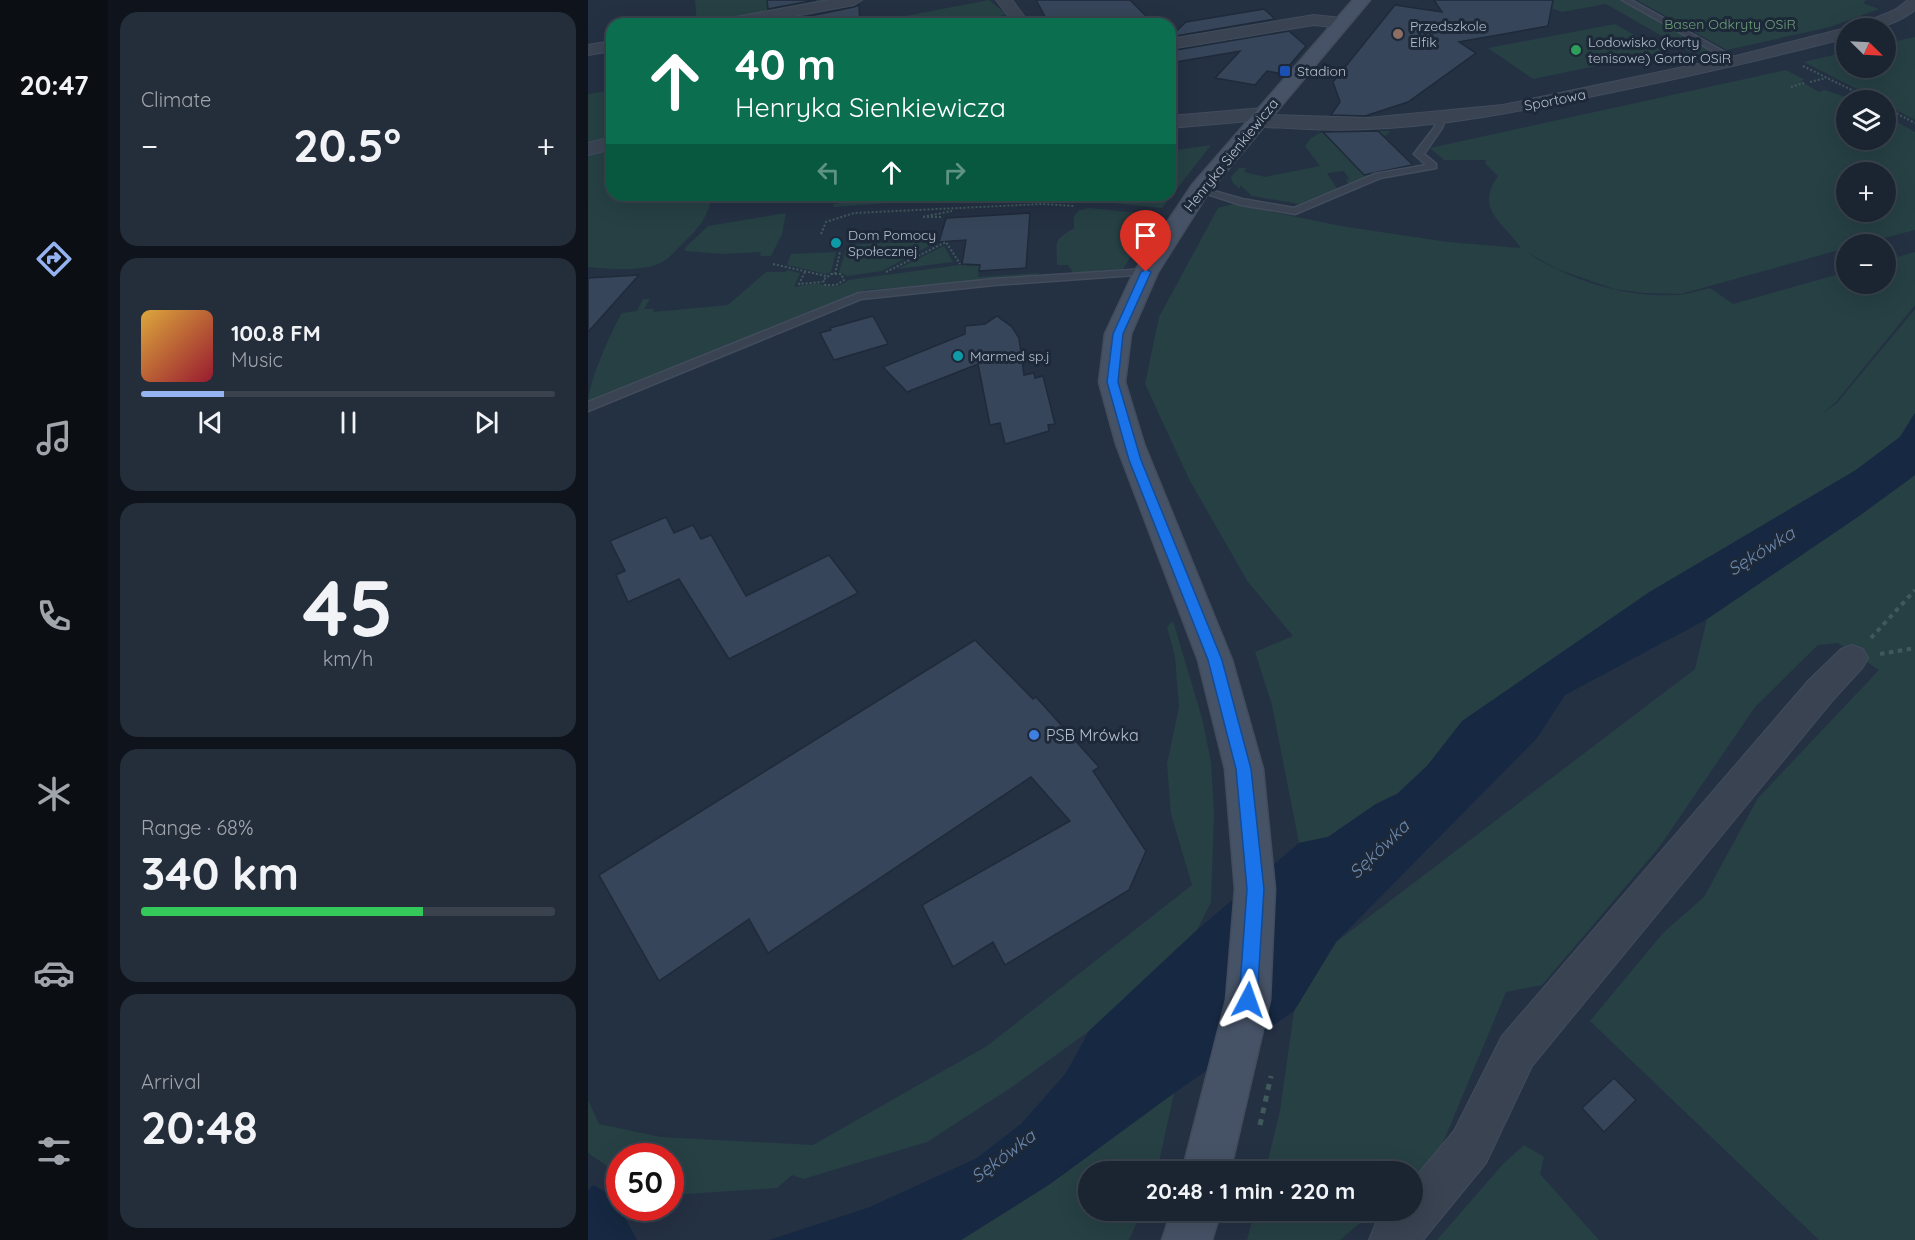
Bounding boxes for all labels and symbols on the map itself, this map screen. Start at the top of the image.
park label: Basen Odkryty OSiR [1664,15,1796,33]
place label: Przedszkole Elfik [1410,17,1487,51]
north arrow [1836,18,1896,78]
marker: Przedszkole Elfik [1391,27,1405,41]
place label: Lodowisko (korty tenisowe) Gortor OSiR [1588,33,1731,67]
marker: Lodowisko (korty tenisowe) Gortor OSiR [1569,43,1583,57]
place label: Stadion [1297,62,1346,80]
marker: Stadion [1278,64,1292,78]
street label: Sportowa [1523,85,1587,115]
street label: Henryka Sienkiewicza [1180,95,1282,215]
pin [1120,210,1171,272]
place label: Dom Pomocy Społecznej [848,226,936,260]
marker: Dom Pomocy Społecznej [829,236,843,250]
place label: Marmed sp.j [970,347,1050,365]
marker: Marmed sp.j [951,349,965,363]
water label: Sękówka [1723,521,1800,581]
place label: PSB Mrówka [1046,725,1139,745]
marker: PSB Mrówka [1027,728,1041,742]
water label: Sękówka [1344,814,1415,883]
position arrow [1216,968,1280,1032]
water label: Sękówka [966,1124,1041,1188]
speed limit sign: 50 [606,1143,684,1221]

